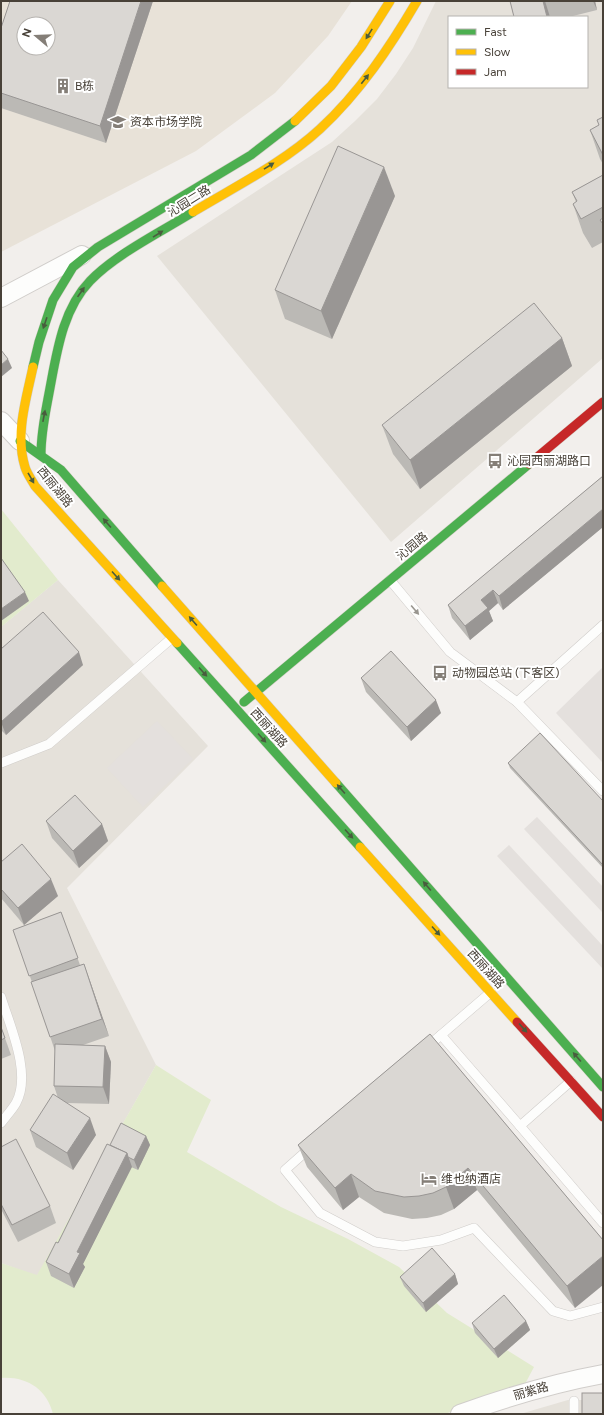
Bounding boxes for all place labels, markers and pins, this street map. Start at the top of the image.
building icon: B栋 [54,77,72,95]
place label: B栋 [75,79,94,93]
school or university icon: 资本市场学院 [109,113,127,131]
place label: 资本市场学院 [130,115,202,129]
bus stop icon: 沁园西丽湖路口 [486,452,504,470]
place label: 沁园西丽湖路口 [507,454,591,468]
bus stop icon: 动物园总站 (下客区) [431,664,449,682]
place label: 动物园总站 (下客区) [452,666,559,680]
hotel icon: 维也纳酒店 [420,1170,438,1188]
place label: 维也纳酒店 [441,1172,501,1186]

